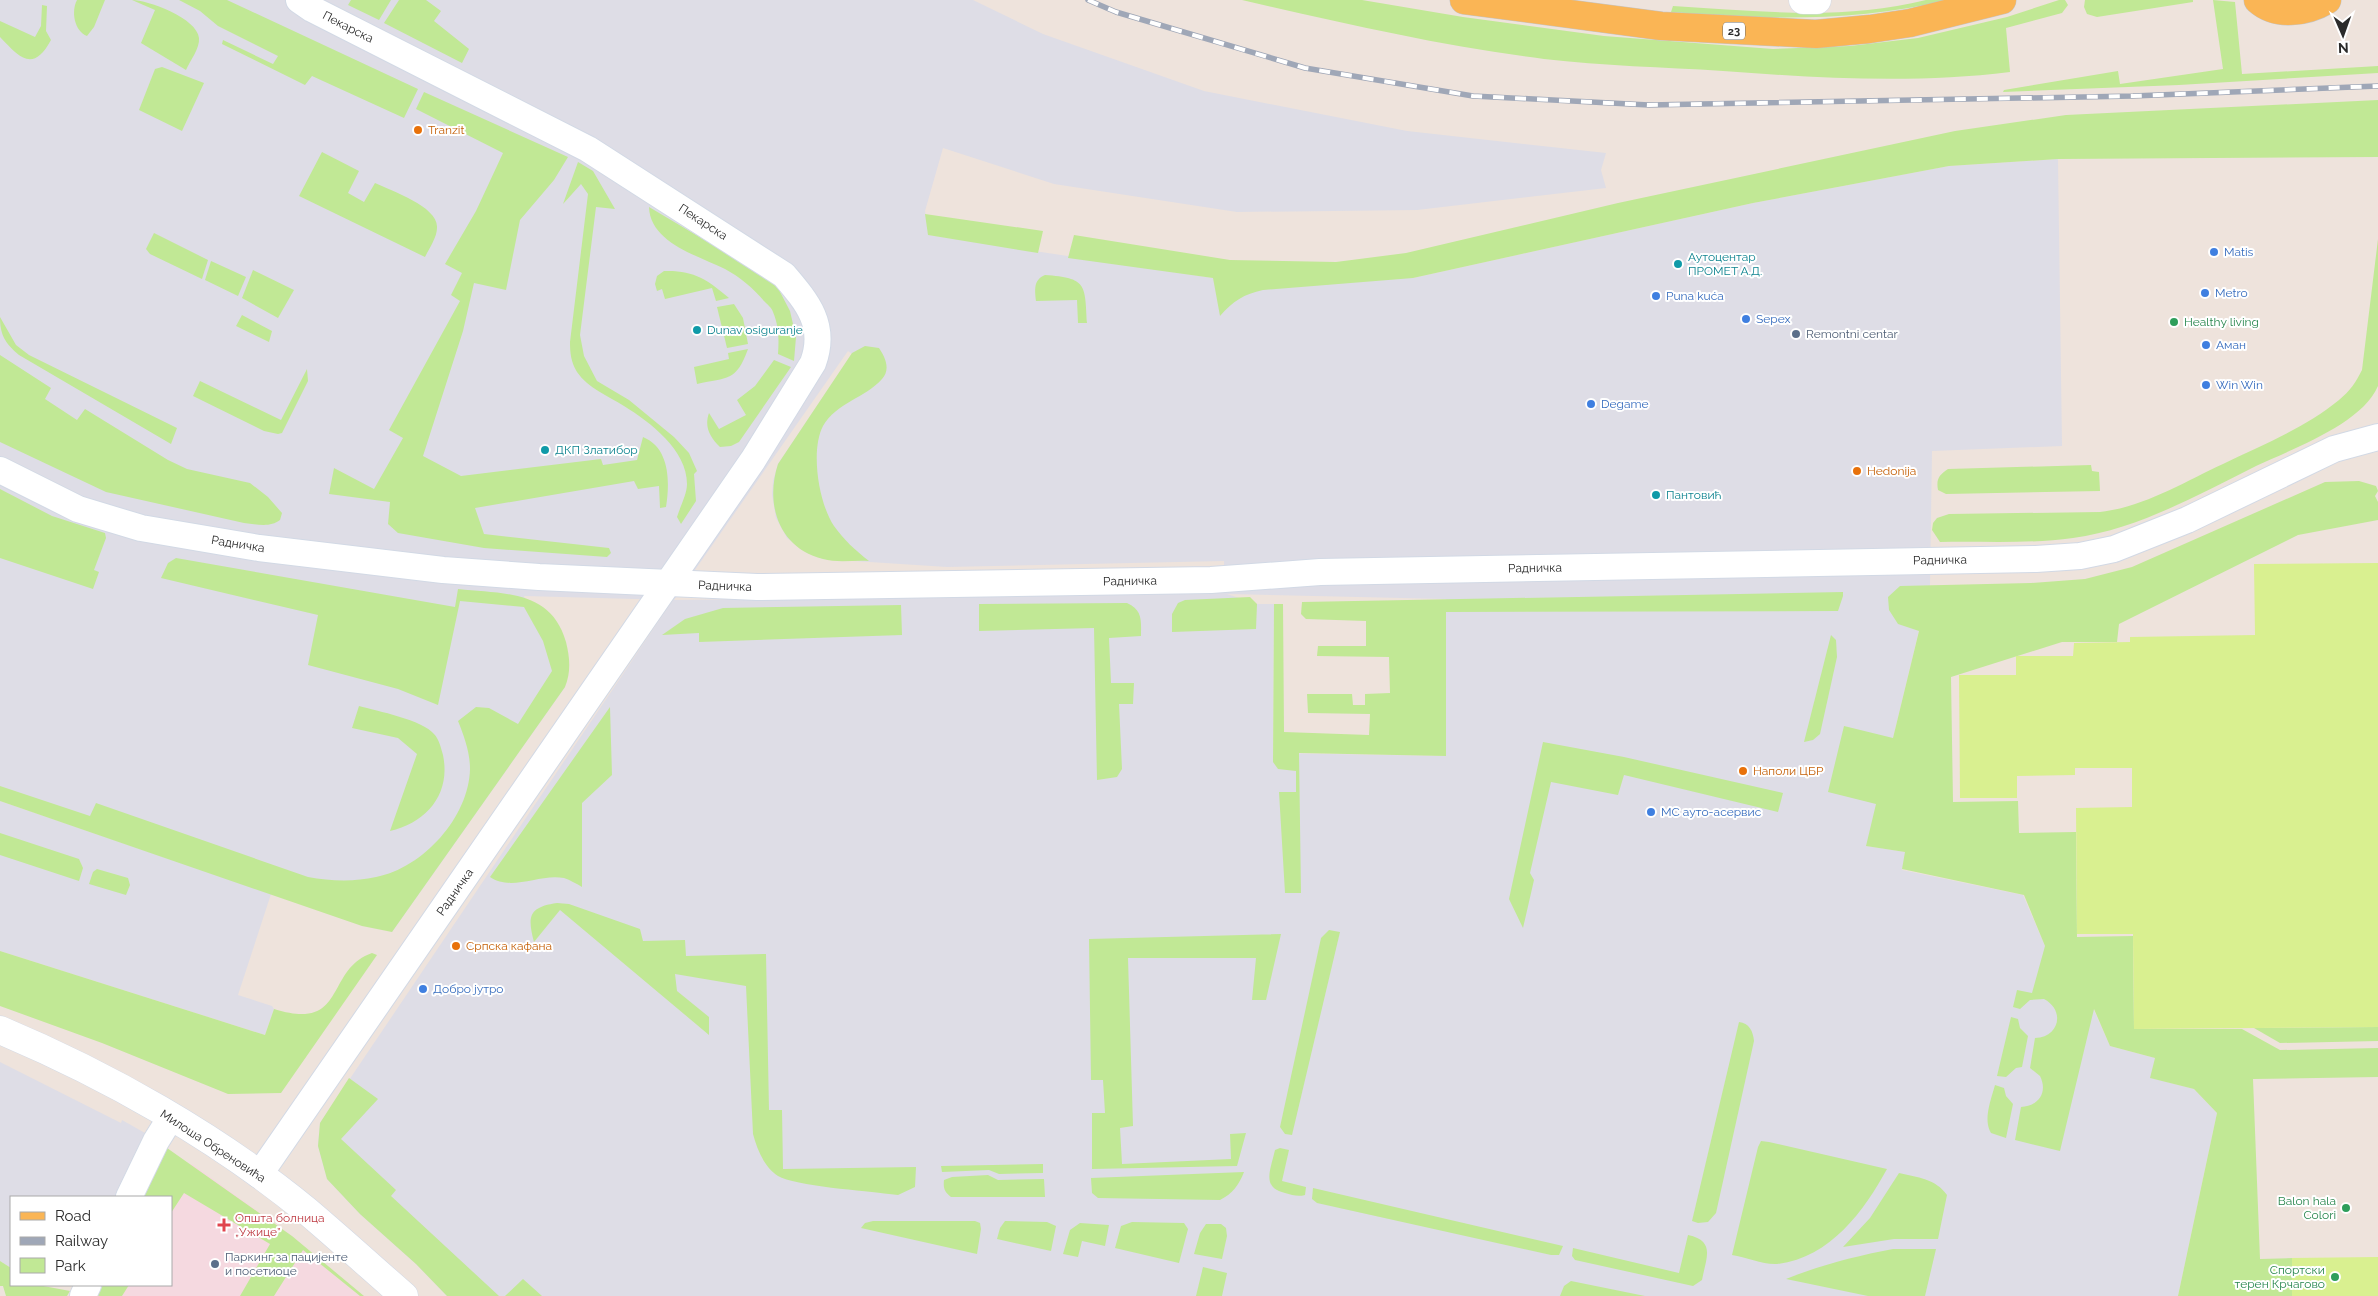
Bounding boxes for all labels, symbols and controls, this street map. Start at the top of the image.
street label: Пекарска [320,8,376,46]
north arrow [2318,10,2368,60]
road number: 23 [1723,22,1745,40]
text: N [2338,40,2349,56]
place label: Tranzit [428,123,465,137]
marker: Tranzit [412,124,424,136]
street label: Пекарска [676,201,730,243]
place label: Matis [2224,245,2254,259]
marker: Matis [2208,246,2220,258]
place label: Аутоцентар ПРОМЕТ А.Д. [1688,250,1762,278]
marker: Аутоцентар ПРОМЕТ А.Д. [1672,258,1684,270]
place label: Metro [2215,286,2248,300]
marker: Metro [2199,287,2211,299]
place label: Puna kuća [1666,289,1724,303]
marker: Puna kuća [1650,290,1662,302]
place label: Sepex [1756,312,1791,326]
marker: Sepex [1740,313,1752,325]
place label: Healthy living [2184,315,2259,329]
marker: Healthy living [2168,316,2180,328]
place label: Dunav osiguranje [707,323,803,337]
marker: Dunav osiguranje [691,324,703,336]
place label: Remontni centar [1806,327,1899,341]
marker: Remontni centar [1790,328,1802,340]
place label: Аман [2216,338,2246,352]
marker: Аман [2200,339,2212,351]
place label: Win Win [2216,378,2263,392]
marker: Win Win [2200,379,2212,391]
place label: Degame [1601,397,1649,411]
marker: Degame [1585,398,1597,410]
place label: ДКП Златибор [555,443,638,457]
marker: ДКП Златибор [539,444,551,456]
place label: Hedonija [1867,464,1916,478]
marker: Hedonija [1851,465,1863,477]
place label: Пантовић [1666,488,1722,502]
marker: Пантовић [1650,489,1662,501]
street label: Радничка [210,533,266,555]
street label: Радничка [1913,553,1967,567]
street label: Радничка [1508,561,1562,575]
street label: Радничка [1103,574,1157,588]
street label: Радничка [698,578,752,594]
place label: Наполи ЦБР [1753,764,1824,778]
marker: Наполи ЦБР [1737,765,1749,777]
place label: МС ауто-асервис [1661,805,1762,819]
marker: МС ауто-асервис [1645,806,1657,818]
street label: Радничка [434,866,476,918]
place label: Српска кафана [466,939,552,953]
marker: Српска кафана [450,940,462,952]
place label: Добро јутро [433,982,504,996]
marker: Добро јутро [417,983,429,995]
street label: Милоша Обреновића [158,1107,268,1185]
place label: Balon hala Colori [2278,1194,2336,1222]
legend [10,1196,172,1286]
marker: Balon hala Colori [2340,1202,2352,1214]
text: Road [55,1207,91,1225]
place label: Општа болница „Ужице” [235,1211,325,1239]
marker: Општа болница „Ужице” [217,1218,231,1232]
text: Railway [55,1232,108,1250]
place label: Паркинг за пацијенте и посетиоце [225,1250,348,1278]
text: Park [55,1257,86,1275]
marker: Паркинг за пацијенте и посетиоце [209,1258,221,1270]
place label: Спортски терен Крчагово [2234,1263,2325,1291]
marker: Спортски терен Крчагово [2329,1271,2341,1283]

